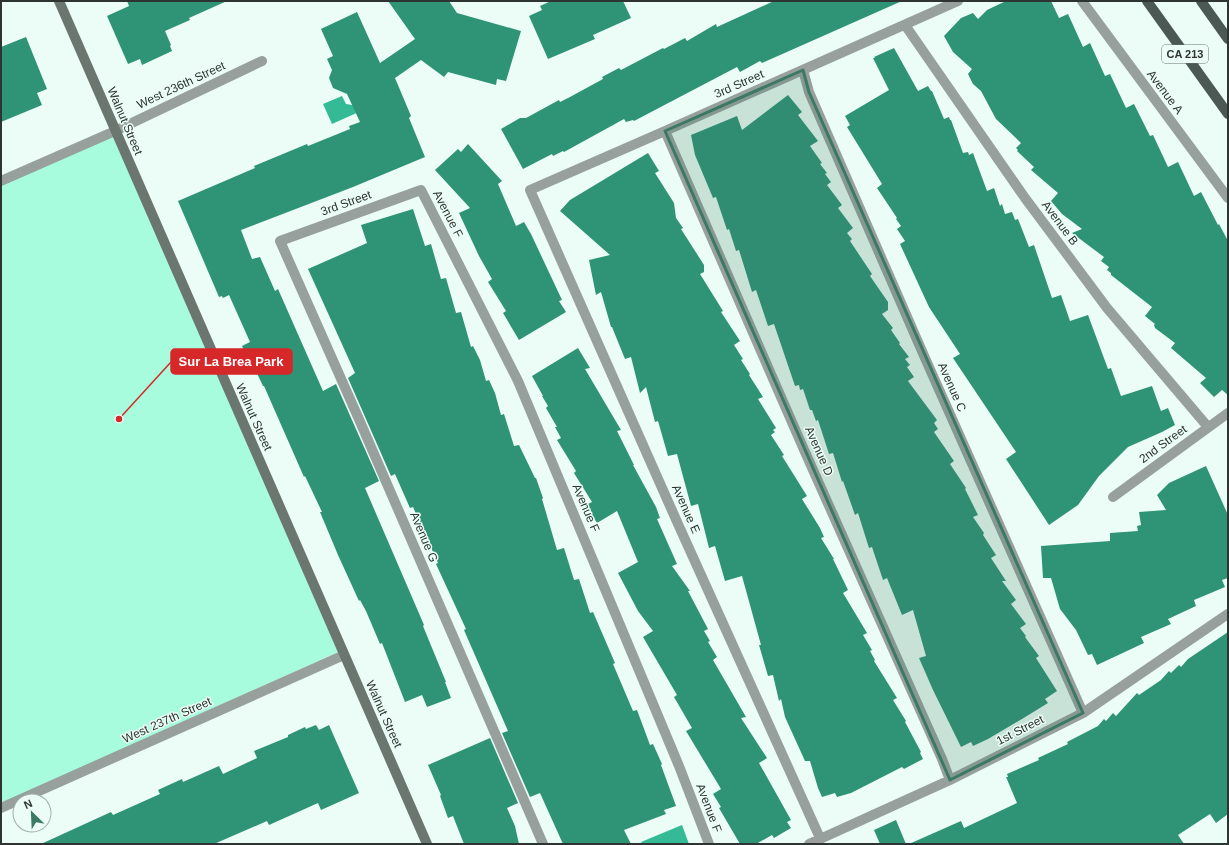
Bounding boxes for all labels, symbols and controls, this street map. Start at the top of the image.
road number: CA 213 [1162,45,1208,63]
street label: West 236th Street [135,58,228,112]
street label: 3rd Street [712,67,767,101]
street label: Avenue A [1144,67,1186,117]
street label: Walnut Street [104,85,146,158]
street label: 3rd Street [319,187,374,219]
street label: Avenue F [430,188,466,240]
street label: Avenue B [1039,198,1081,248]
callout: Sur La Brea Park [171,349,292,374]
text: Sur La Brea Park [179,354,284,369]
street label: Avenue C [935,360,969,414]
street label: Walnut Street [233,381,275,453]
street label: 2nd Street [1136,422,1190,466]
street label: Avenue D [802,424,836,478]
street label: Avenue F [570,482,602,534]
street label: Avenue E [669,482,703,536]
street label: Avenue G [407,510,441,564]
street label: Walnut Street [363,678,405,750]
street label: West 237th Street [120,694,214,746]
street label: 1st Street [994,712,1047,748]
street label: Avenue F [693,782,725,834]
north arrow [12,793,52,833]
text: N [22,797,34,811]

